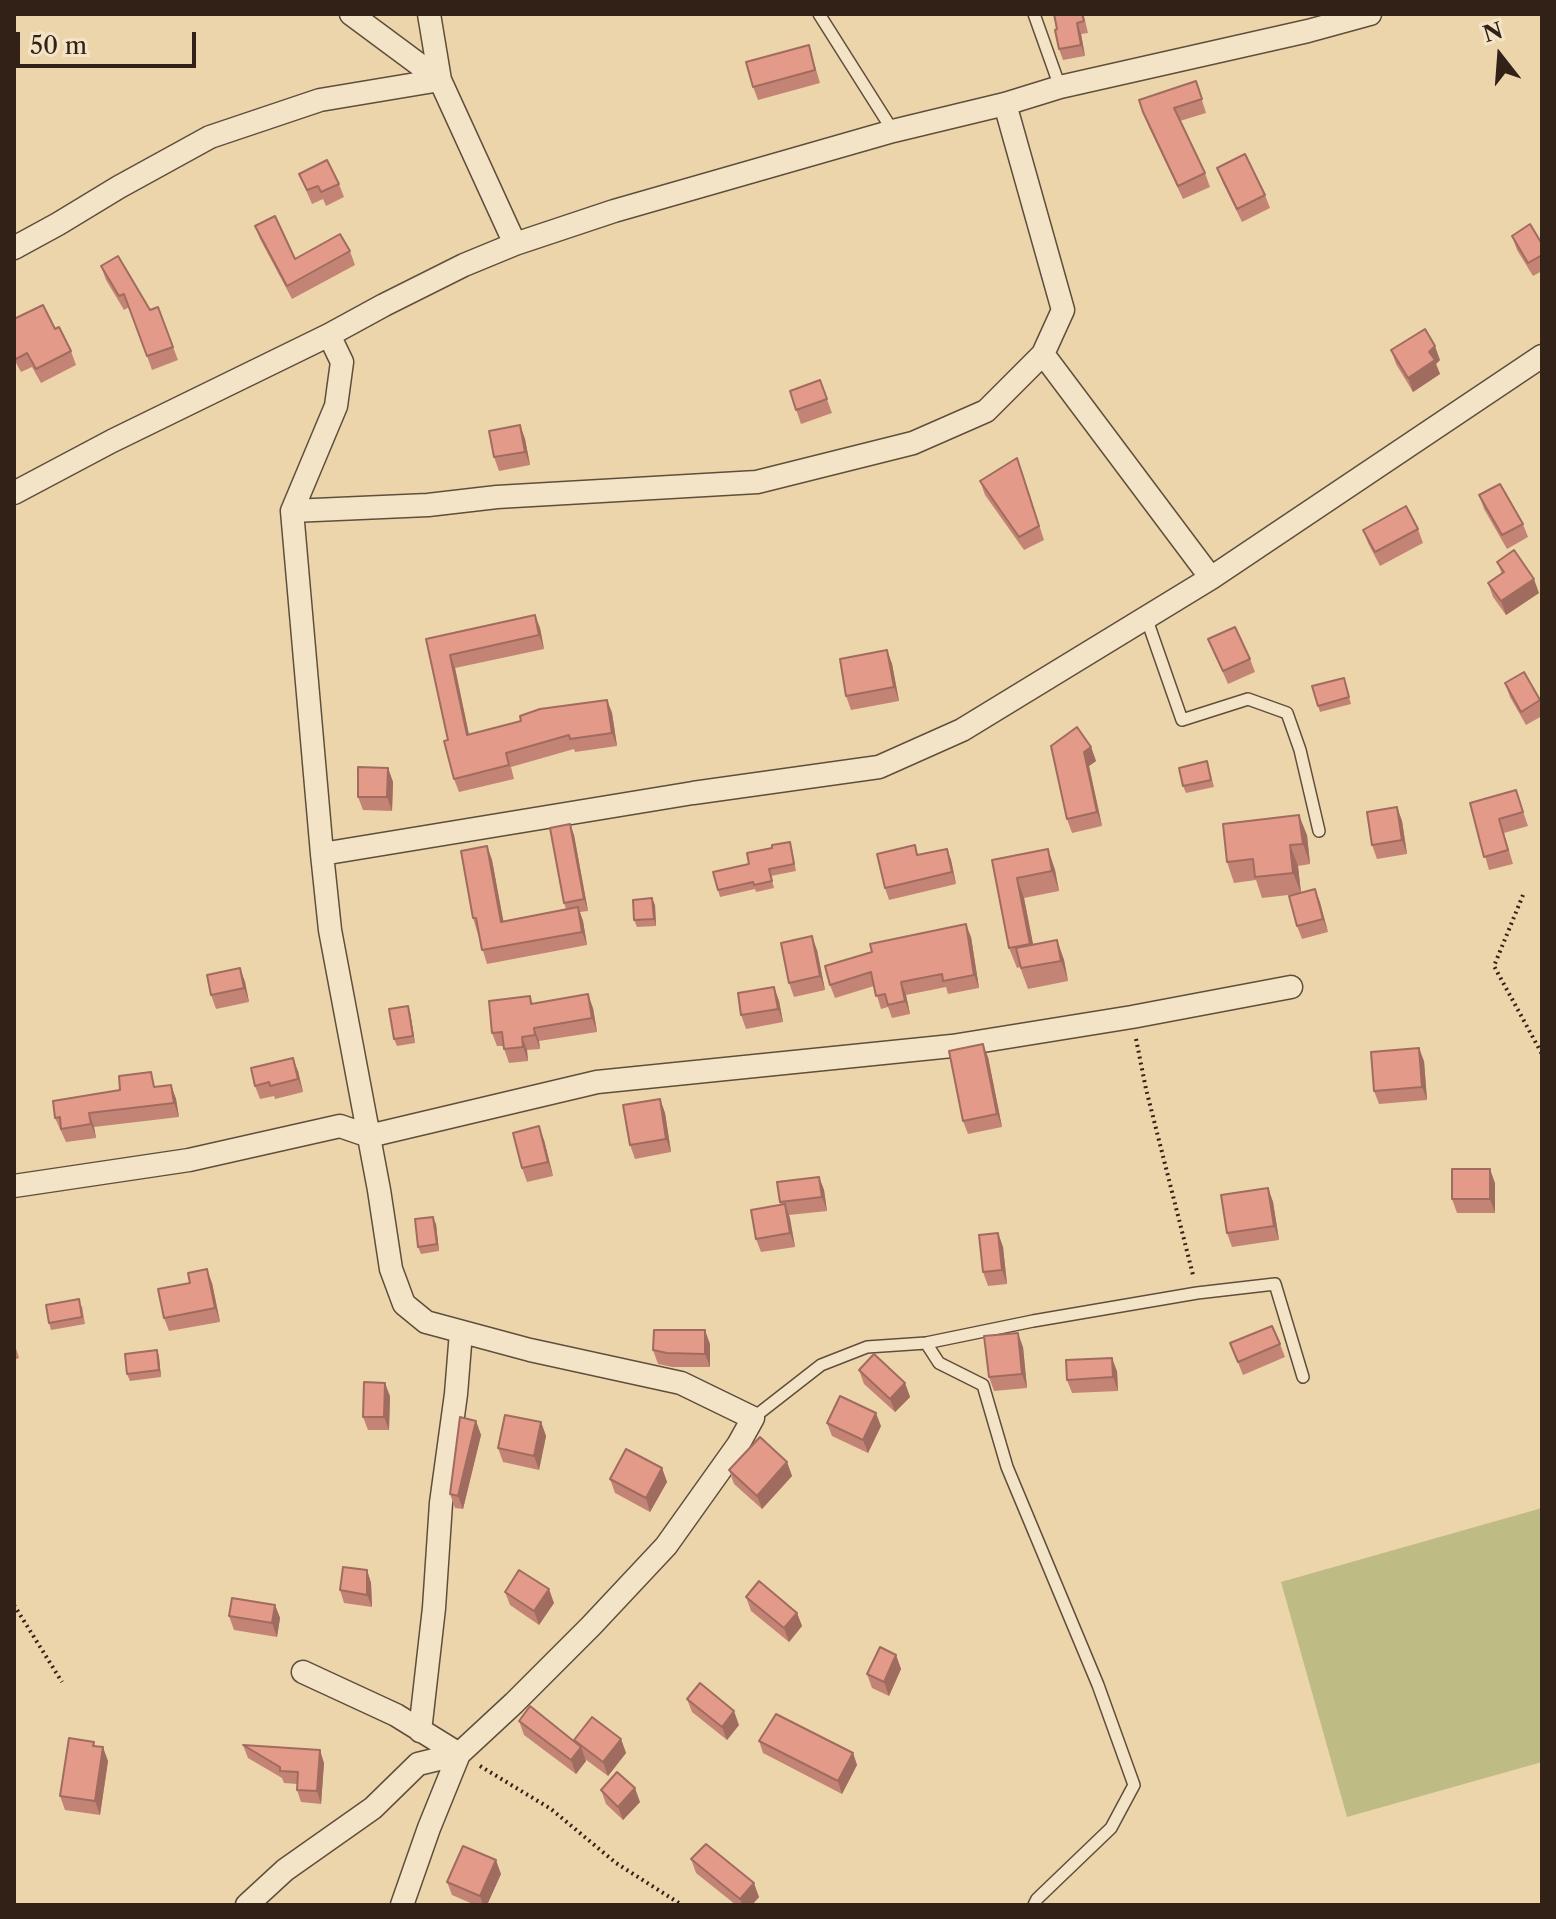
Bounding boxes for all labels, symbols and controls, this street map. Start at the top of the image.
scale bar [20,16,200,66]
north arrow [1460,16,1540,96]
text: N [1480,17,1506,48]
text: 50 m [30,31,87,60]

